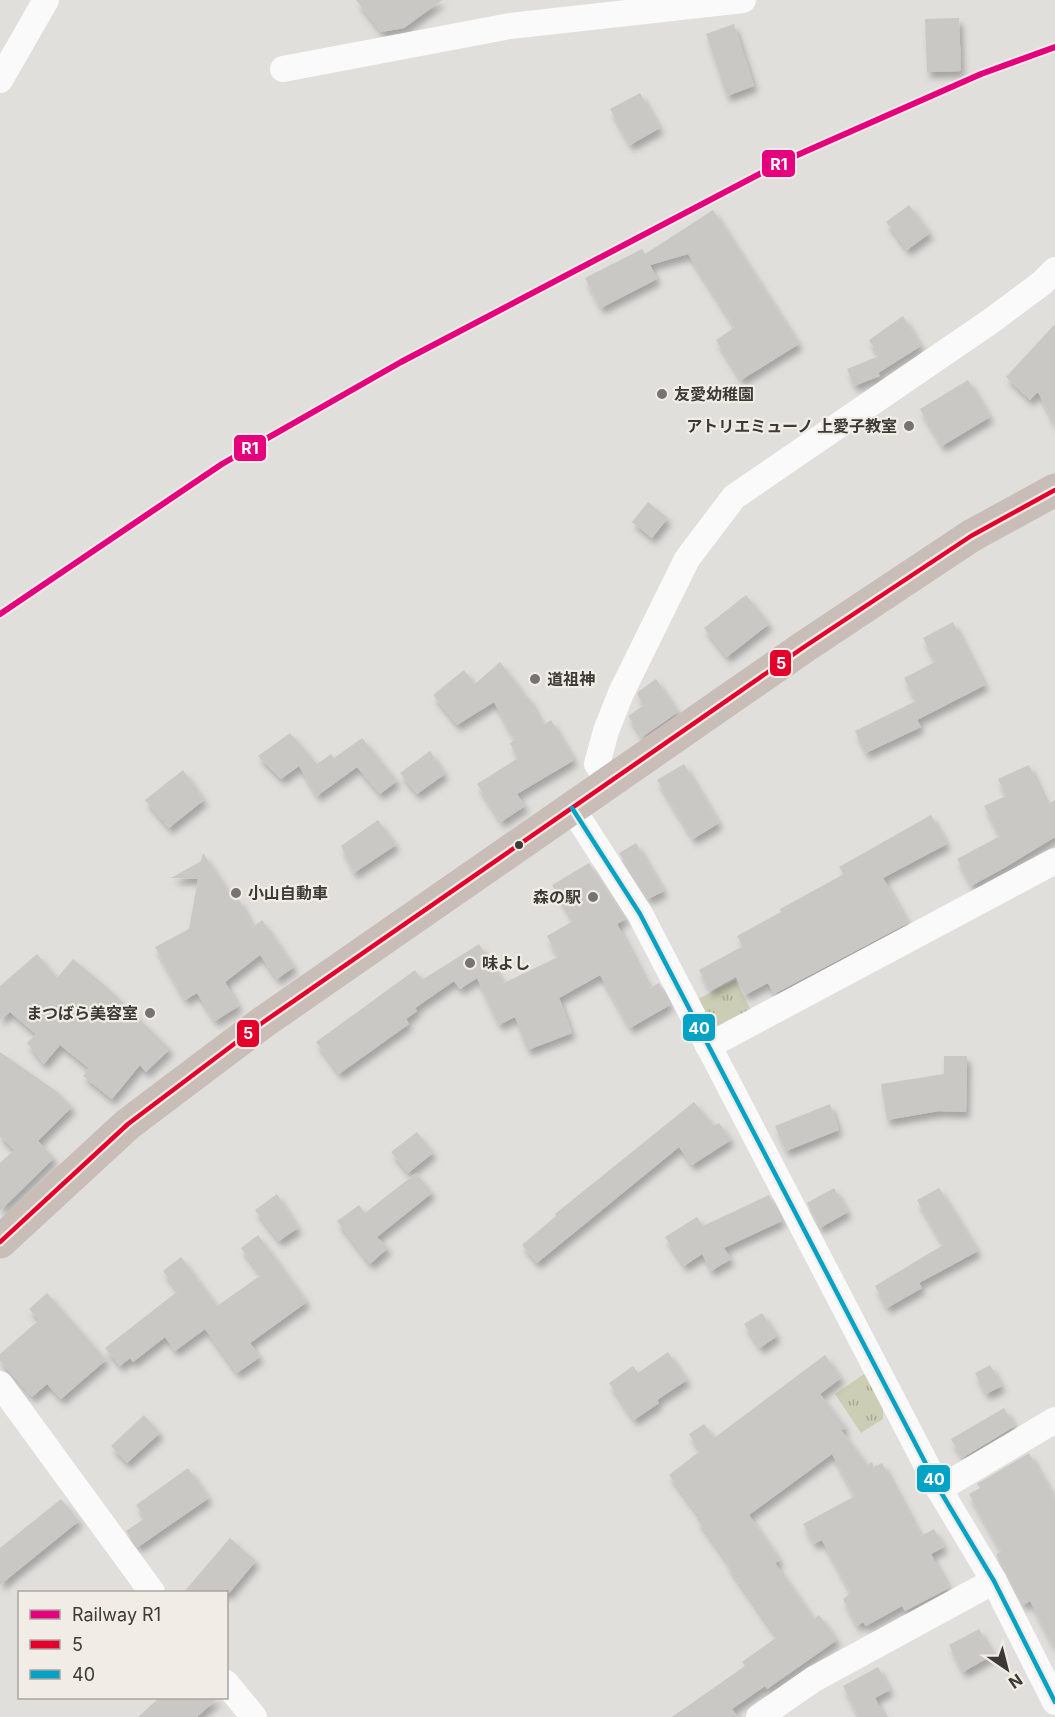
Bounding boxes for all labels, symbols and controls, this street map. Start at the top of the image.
line badge: R1 [761,149,796,178]
text: R1 [770,154,788,174]
place label: 友愛幼稚園 [674,384,754,404]
marker: 友愛幼稚園 [655,387,669,401]
place label: アトリエミューノ 上愛子教室 [686,416,897,436]
marker: アトリエミューノ 上愛子教室 [902,419,916,433]
line badge: R1 [233,434,267,462]
text: R1 [241,438,259,458]
line badge: 5 [769,649,792,677]
text: 5 [776,653,786,673]
place label: 道祖神 [547,669,595,689]
marker: 道祖神 [528,672,542,686]
unlabelled marker [513,839,525,851]
place label: 小山自動車 [248,883,328,903]
marker: 小山自動車 [229,886,243,900]
place label: 森の駅 [533,887,581,907]
marker: 森の駅 [586,890,600,904]
place label: 味よし [482,953,530,973]
marker: 味よし [463,956,477,970]
place label: まつばら美容室 [26,1003,138,1023]
marker: まつばら美容室 [143,1006,157,1020]
line badge: 40 [682,1013,716,1042]
text: 40 [688,1018,710,1038]
line badge: 5 [236,1019,260,1048]
text: 5 [243,1023,253,1043]
line badge: 40 [916,1464,951,1493]
text: 40 [923,1469,945,1489]
legend [18,1591,228,1699]
text: Railway R1 [72,1604,161,1625]
text: 5 [72,1634,83,1655]
north arrow [977,1639,1037,1699]
text: 40 [72,1664,95,1685]
text: N [1005,1670,1026,1693]

